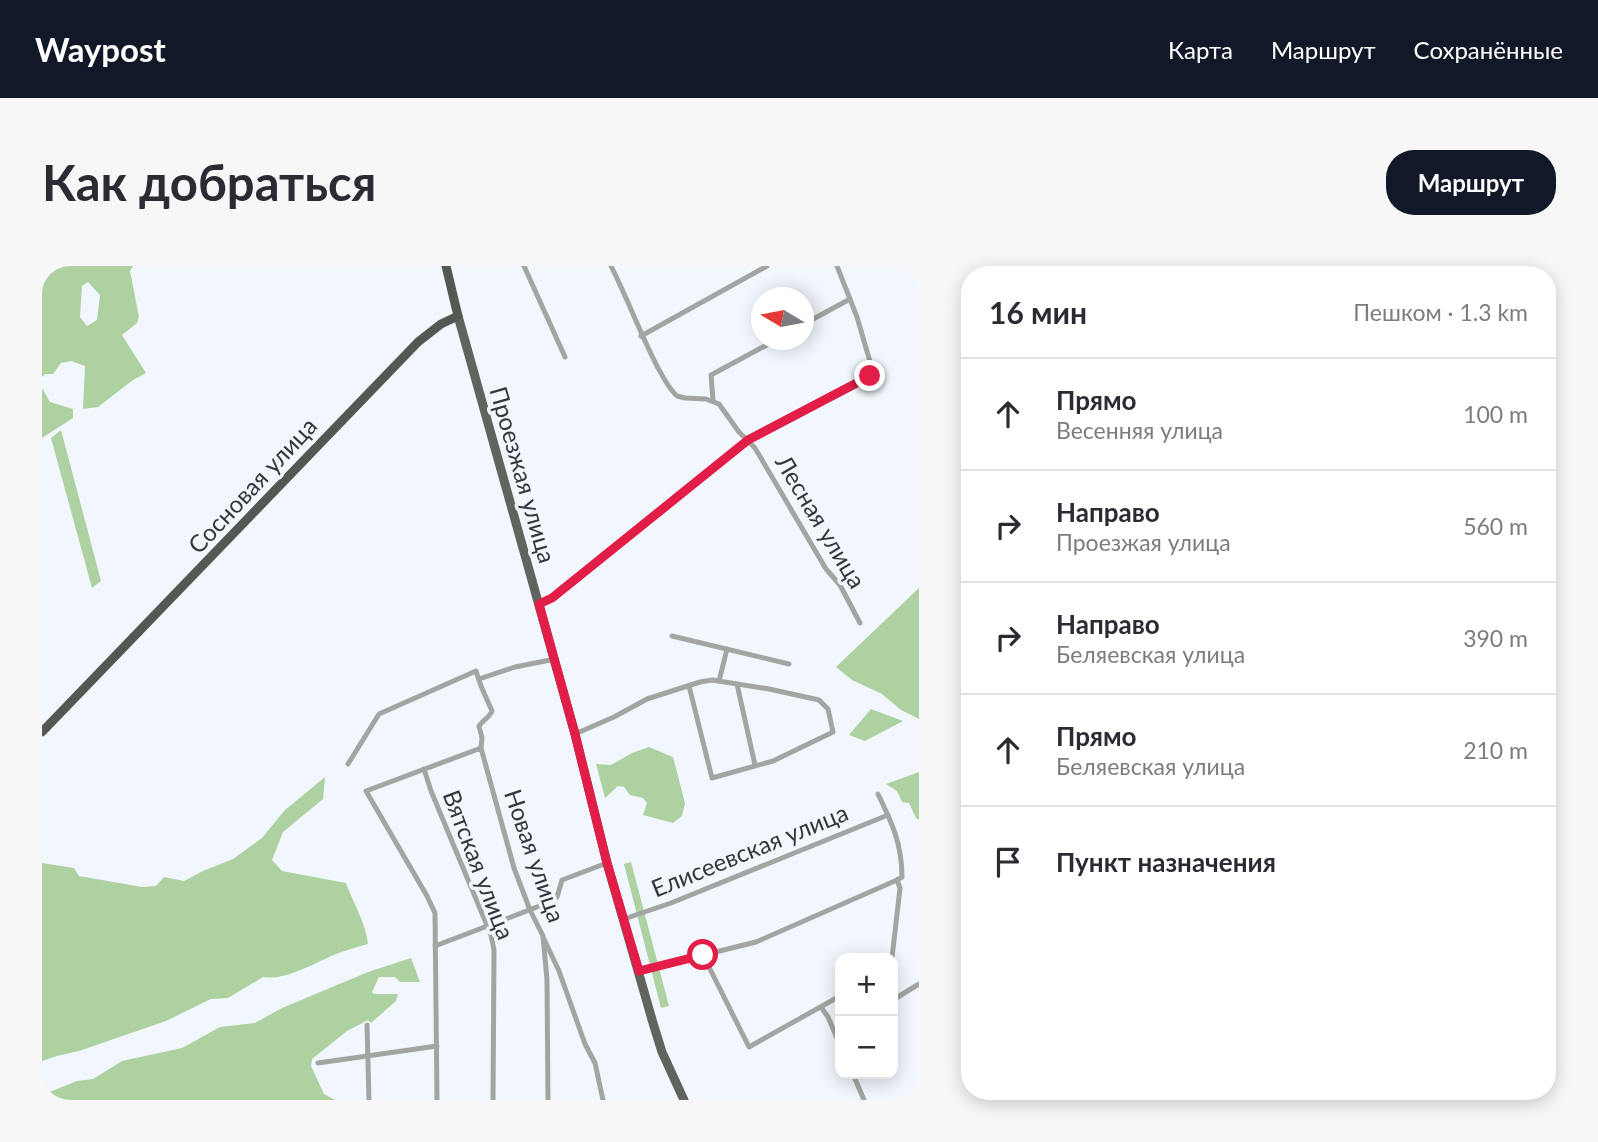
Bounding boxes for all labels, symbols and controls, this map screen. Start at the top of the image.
text: Waypost [35,29,166,69]
text: Карта [1168,35,1233,64]
text: Маршрут [1271,35,1376,64]
text: Сохранённые [1414,35,1563,64]
button: Маршрут [1386,150,1556,215]
text: Как добраться [42,153,376,211]
north arrow [751,287,814,350]
text: 16 мин [989,294,1087,330]
text: Пешком · 1.3 km [1353,298,1528,326]
route end [854,360,885,391]
street label: Проезжая улица [484,383,562,566]
text: Прямо [1056,384,1137,416]
icon: ahead [989,395,1027,433]
text: 100 m [1463,400,1528,428]
street label: Сосновая улица [182,411,322,559]
text: Весенняя улица [1056,416,1223,444]
street label: Лесная улица [770,449,872,593]
text: Направо [1056,496,1160,528]
icon: right [989,507,1027,545]
text: 560 m [1463,512,1528,540]
text: Проезжая улица [1056,528,1231,556]
text: Направо [1056,608,1160,640]
icon: right [989,619,1027,657]
text: 390 m [1463,624,1528,652]
text: Беляевская улица [1056,640,1245,668]
text: Прямо [1056,720,1137,752]
icon: ahead [989,731,1027,769]
text: 210 m [1463,736,1528,764]
text: Беляевская улица [1056,752,1245,780]
street label: Новая улица [499,785,572,926]
street label: Вятская улица [438,786,521,943]
street label: Елисеевская улица [647,797,852,902]
icon: arrive [989,843,1027,881]
text: Пункт назначения [1056,846,1276,878]
route start [687,939,718,970]
map controls [835,953,898,1079]
button: + [835,953,898,1016]
button: − [835,1016,898,1079]

